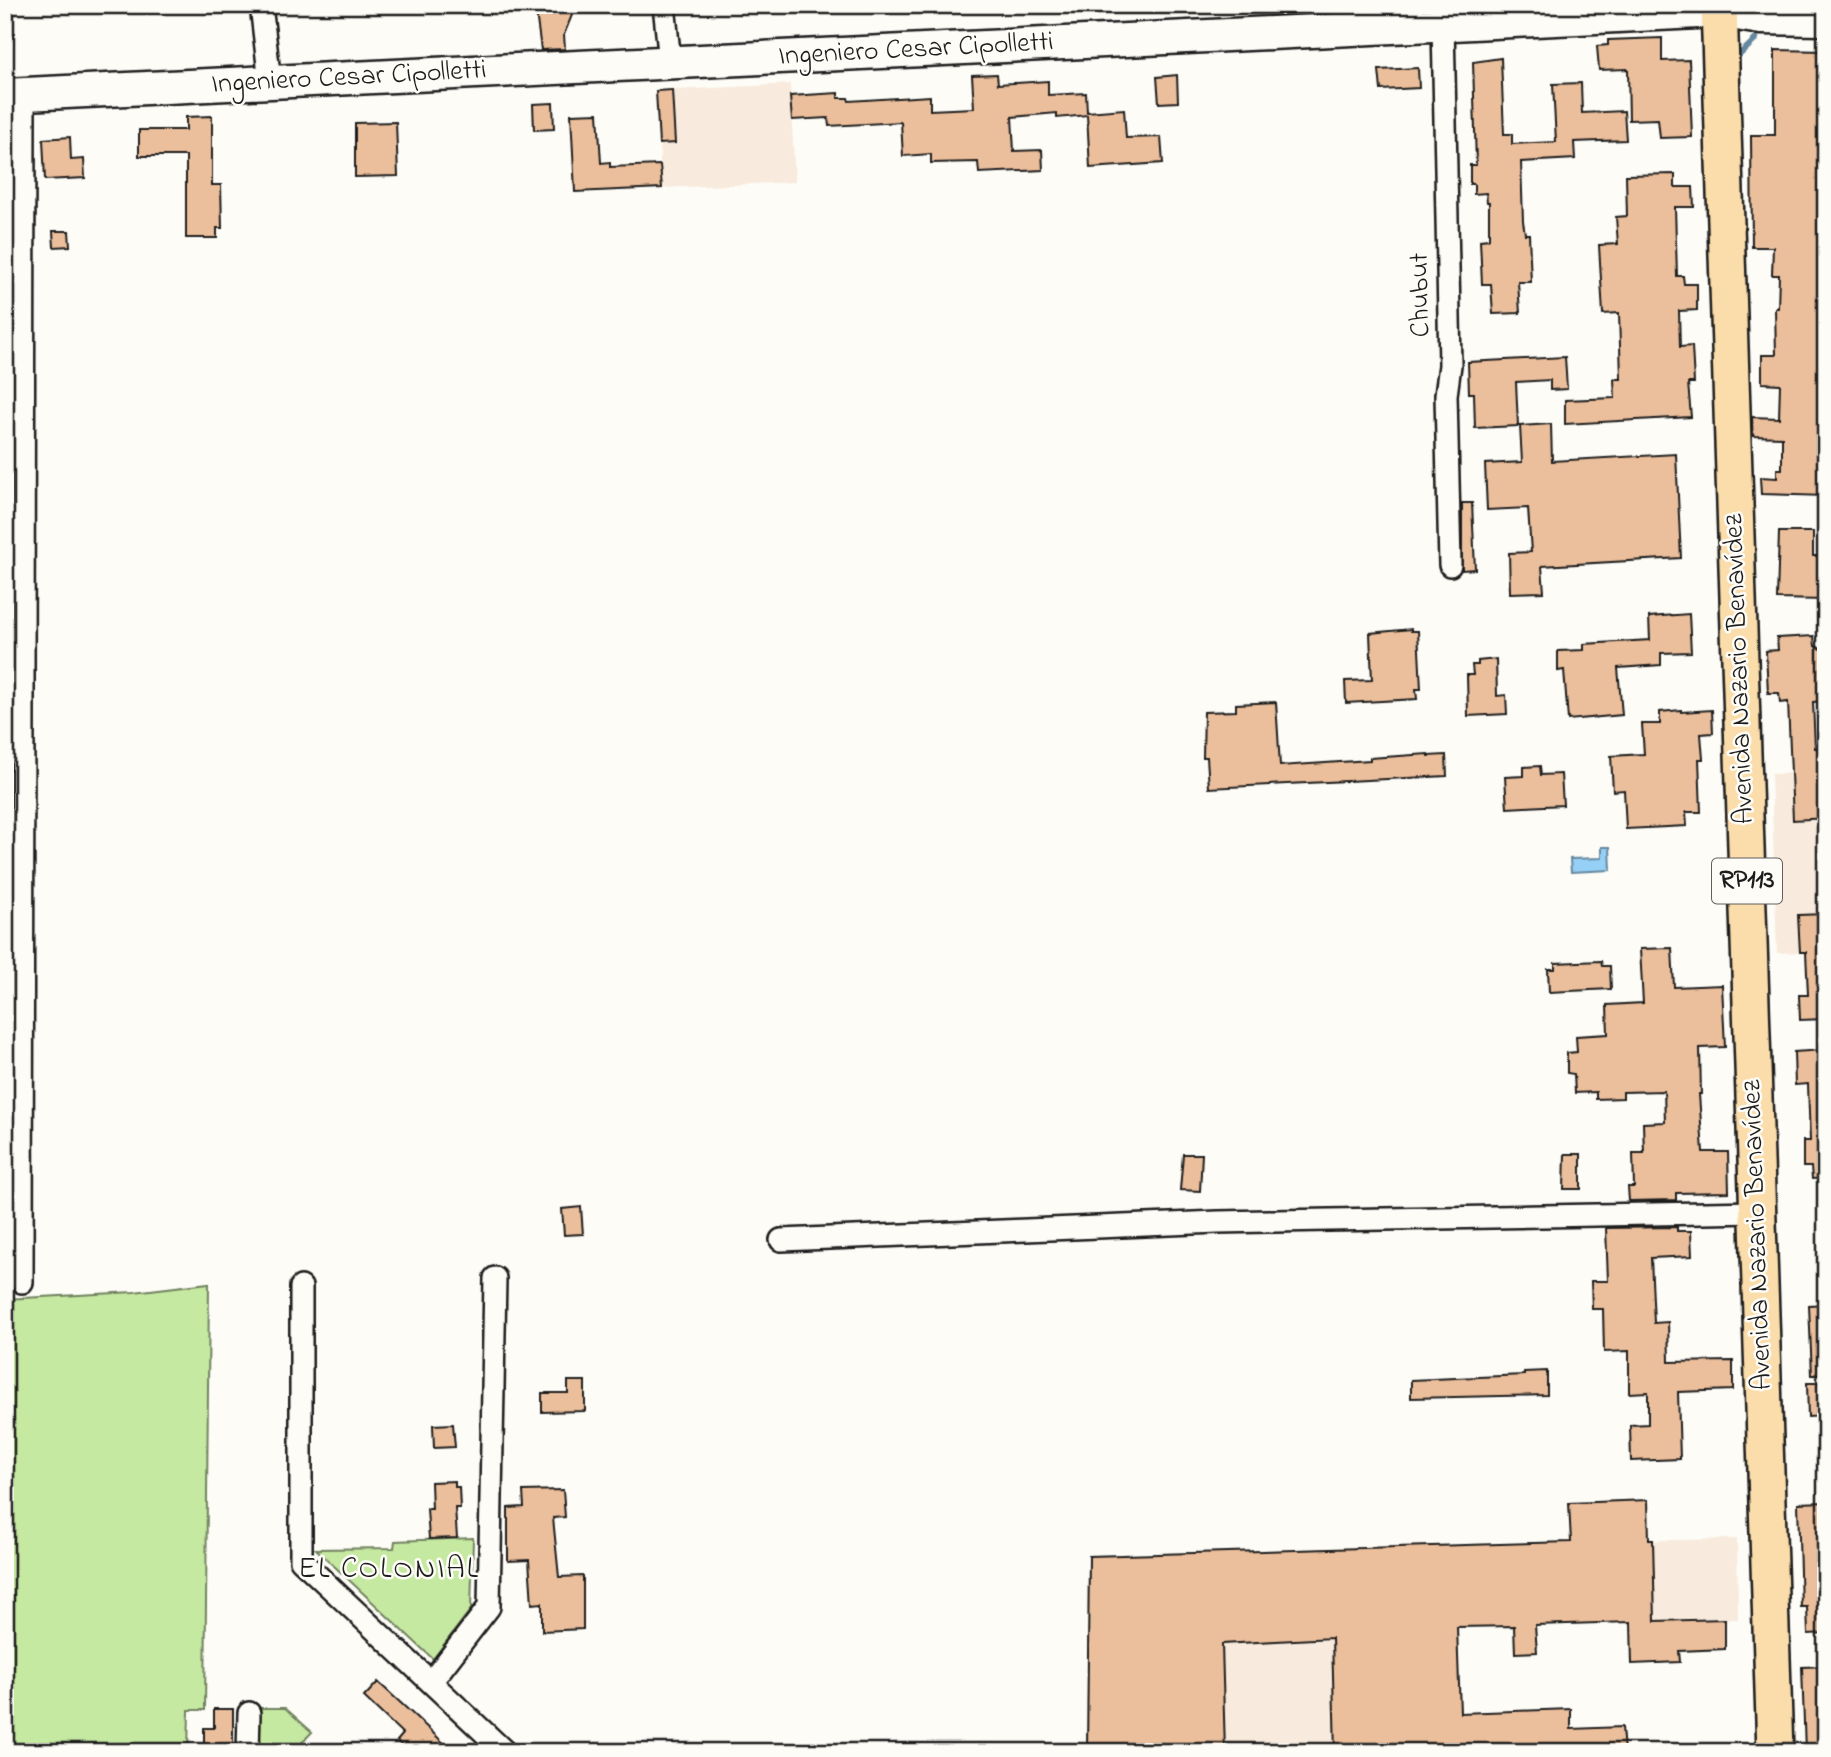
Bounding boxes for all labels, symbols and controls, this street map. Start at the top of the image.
street label: Ingeniero Cesar Cipolletti [777,22,1055,78]
street label: Ingeniero Cesar Cipolletti [210,50,488,106]
street label: Chubut [1400,252,1442,338]
street label: Avenida Nazario Benavídez [1714,513,1766,825]
road number: RP113 [1712,859,1782,904]
street label: Avenida Nazario Benavídez [1732,1079,1784,1391]
district label: EL COLONIAL [298,1548,480,1592]

